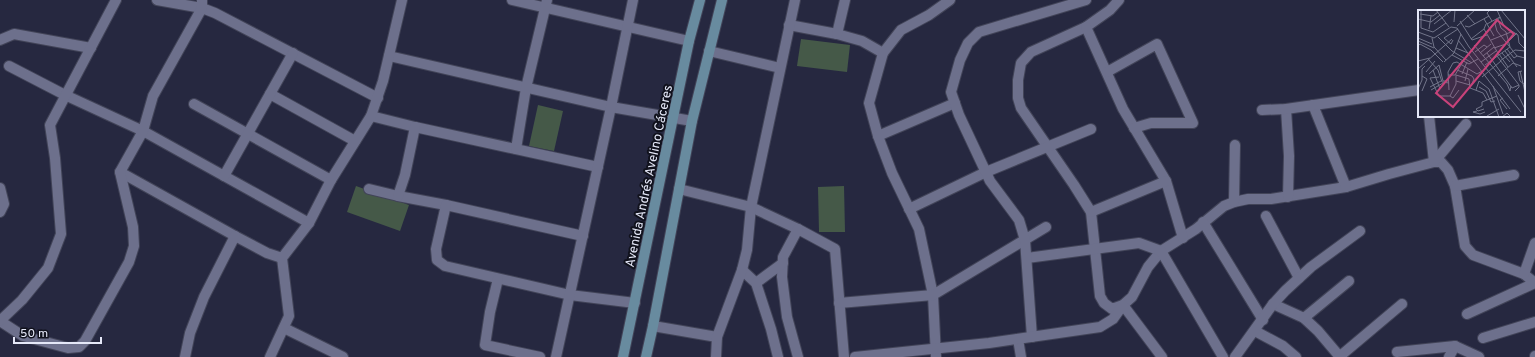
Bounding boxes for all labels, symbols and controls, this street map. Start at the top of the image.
inset map [1418,10,1525,117]
street label: Avenida Andrés Avelino Cáceres [623,84,677,269]
scale bar [14,319,101,345]
text: 50 m [20,326,48,342]

